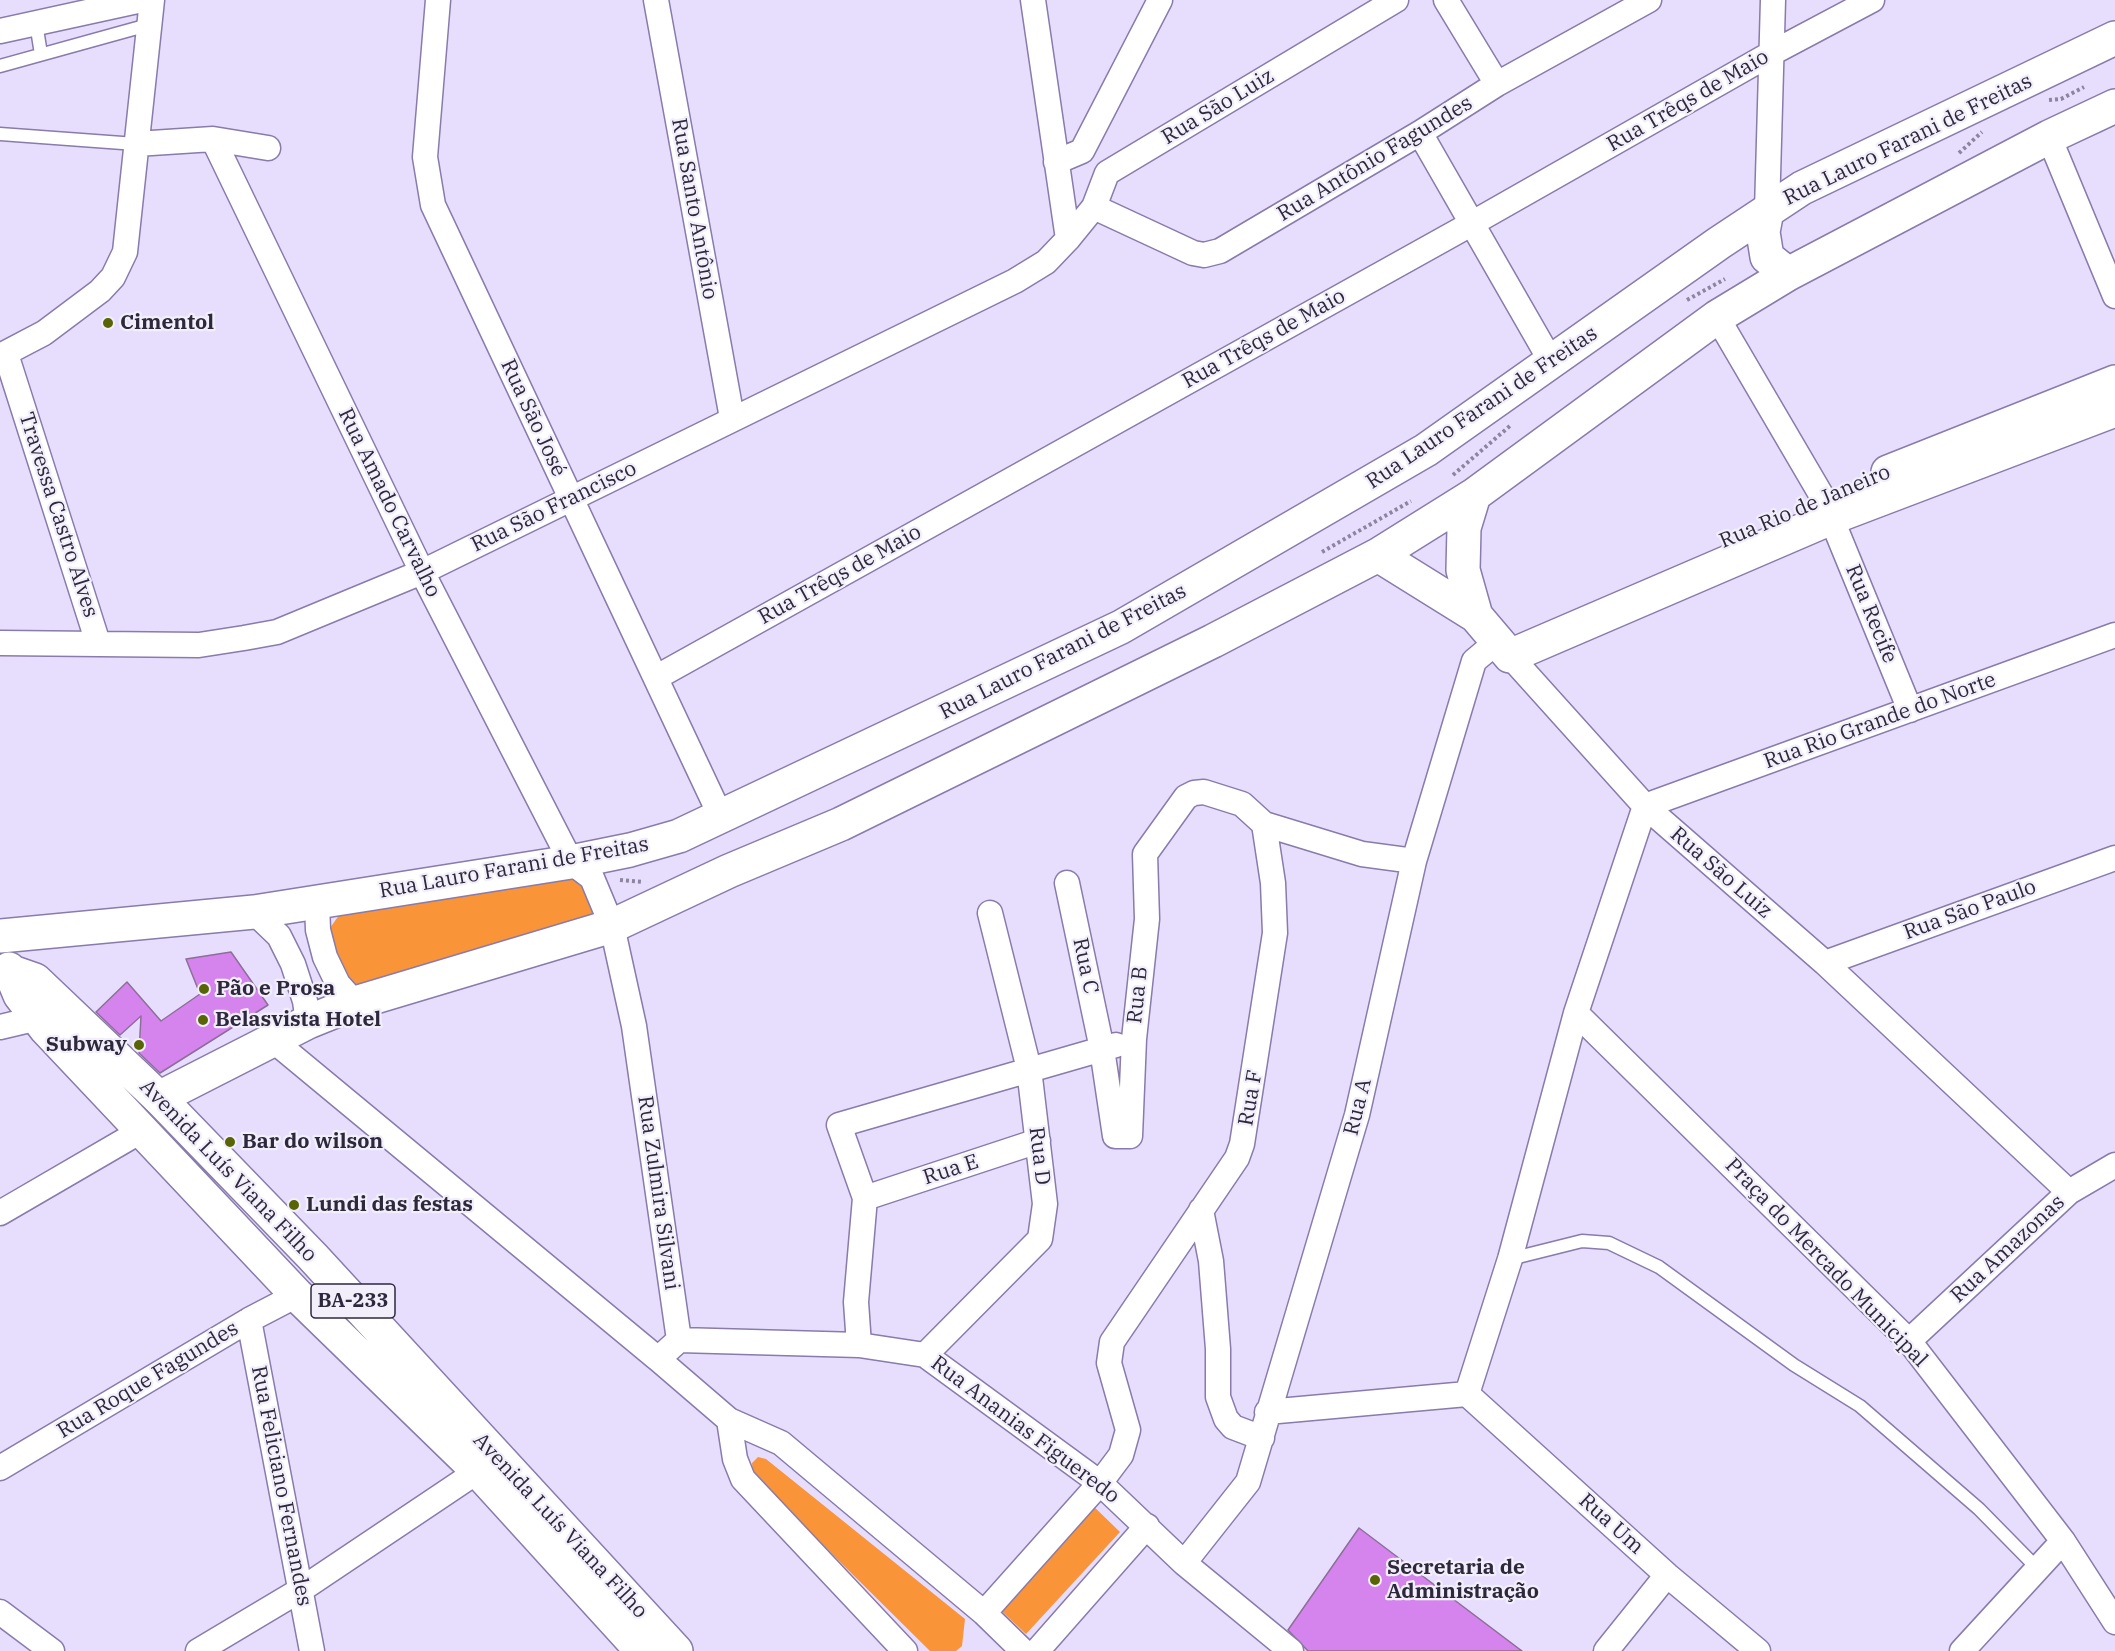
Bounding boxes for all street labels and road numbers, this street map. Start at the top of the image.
street label: Rua Trêqs de Maio [1603,45,1773,157]
street label: Rua São Luiz [1157,64,1279,150]
street label: Rua Lauro Farani de Freitas [1780,69,2036,211]
street label: Rua Antônio Fagundes [1273,91,1477,227]
street label: Rua Santo Antônio [666,116,722,302]
street label: Rua Trêqs de Maio [1178,284,1350,394]
street label: Rua Lauro Farani de Freitas [1362,321,1602,495]
street label: Rua São José [495,355,571,481]
street label: Rua Amado Carvalho [332,404,446,602]
street label: Travessa Castro Alves [13,409,103,621]
street label: Rua São Francisco [467,456,641,558]
street label: Rua Rio de Janeiro [1716,460,1894,554]
street label: Rua Trêqs de Maio [754,520,926,630]
street label: Rua Recife [1840,561,1902,667]
street label: Rua Lauro Farani de Freitas [935,579,1191,725]
street label: Rua Rio Grande do Norte [1761,667,1999,775]
street label: Rua São Luiz [1665,822,1777,924]
street label: Rua Lauro Farani de Freitas [377,832,651,904]
street label: Rua São Paulo [1900,874,2040,946]
street label: Rua C [1067,936,1103,996]
street label: Rua B [1122,965,1154,1025]
street label: Rua F [1234,1068,1268,1128]
street label: Avenida Luís Viana Filho [134,1074,322,1268]
street label: Rua A [1339,1076,1377,1138]
street label: Rua Zulmira Silvani [632,1094,684,1292]
street label: Rua D [1023,1126,1055,1186]
street label: Rua E [920,1149,982,1191]
street label: Praça do Mercado Municipal [1720,1153,1932,1373]
street label: Rua Amazonas [1946,1190,2070,1308]
road number: BA-233 [311,1284,395,1318]
street label: Rua Roque Fagundes [53,1316,243,1444]
street label: Rua Ananias Figueredo [926,1351,1124,1509]
street label: Rua Feliciano Fernandes [245,1364,317,1608]
street label: Avenida Luís Viana Filho [468,1428,652,1624]
street label: Rua Um [1573,1488,1649,1560]

